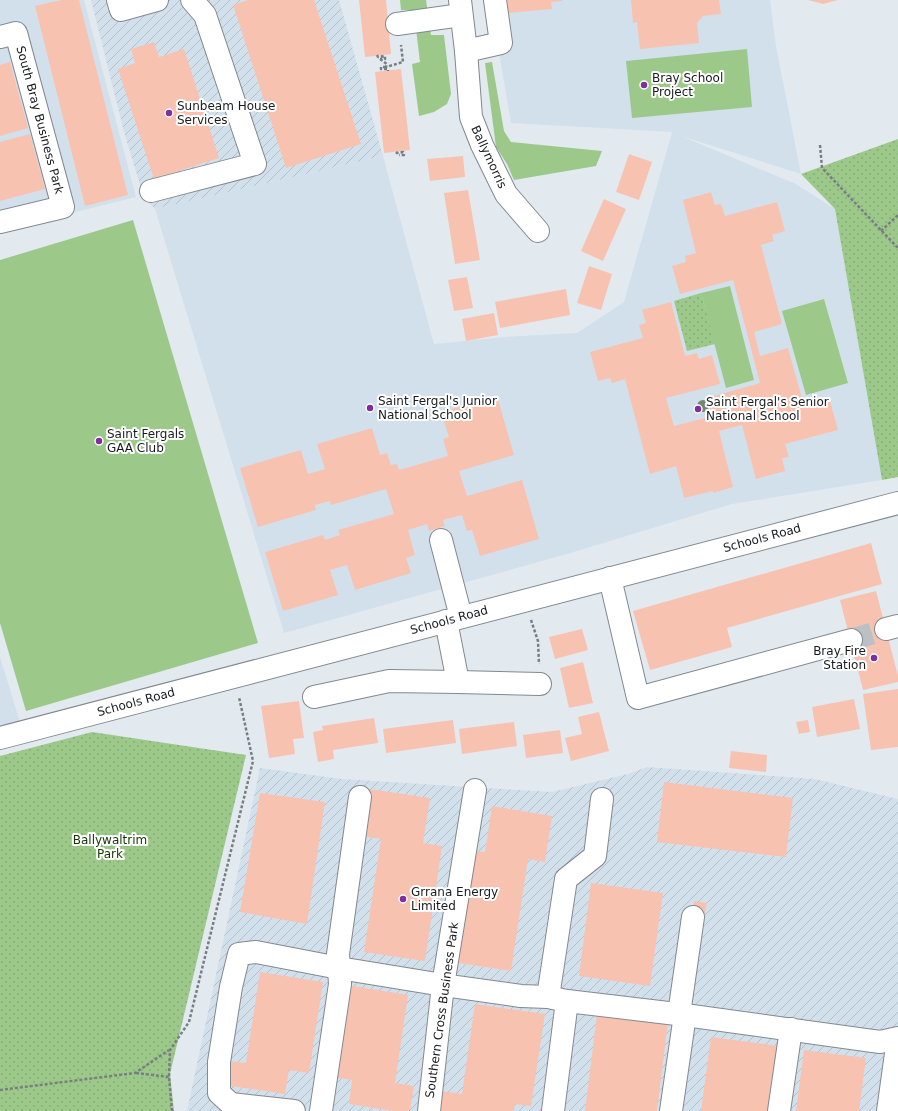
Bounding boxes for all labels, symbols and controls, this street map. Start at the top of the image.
street label: South Bray Business Park [13,44,67,196]
place label: Bray School Project [652,71,723,99]
marker: Bray School Project [639,80,649,90]
place label: Sunbeam House Services [177,99,275,127]
marker: Sunbeam House Services [164,108,174,118]
street label: Ballymorris [468,123,510,191]
place label: Saint Fergal's Junior National School [378,394,497,422]
place label: Saint Fergal's Senior National School [706,395,829,423]
marker: Saint Fergal's Junior National School [365,403,375,413]
marker: Saint Fergal's Senior National School [693,404,703,414]
place label: Saint Fergals GAA Club [107,427,184,455]
marker: Saint Fergals GAA Club [94,436,104,446]
street label: Schools Road [722,521,802,555]
street label: Schools Road [409,603,489,637]
place label: Bray Fire Station [813,644,866,672]
marker: Bray Fire Station [869,653,879,663]
street label: Schools Road [96,685,176,719]
park label: Ballywaltrim Park [73,833,147,861]
place label: Grrana Energy Limited [411,885,498,913]
marker: Grrana Energy Limited [398,894,408,904]
street label: Southern Cross Business Park [423,921,461,1099]

